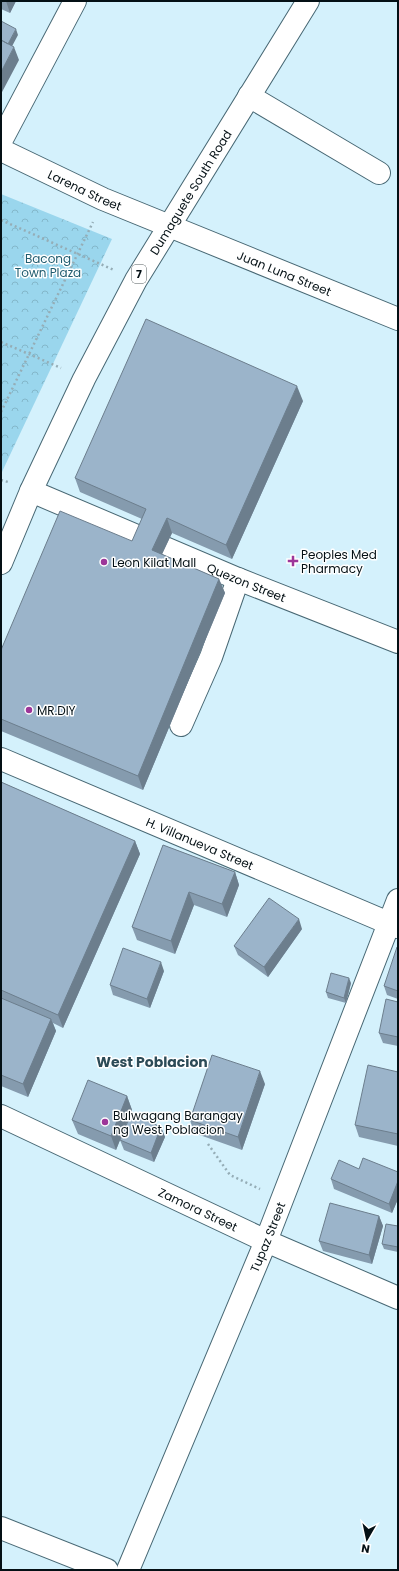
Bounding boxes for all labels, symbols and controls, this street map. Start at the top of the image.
street label: Dumaguete South Road [145,126,235,258]
street label: Larena Street [45,165,124,214]
street label: Juan Luna Street [235,246,334,300]
park label: Bacong Town Plaza [15,250,81,281]
road number: 7 [132,265,146,283]
place label: Peoples Med Pharmacy [301,546,377,577]
place label: Leon Kilat Mall [112,554,196,571]
marker: Peoples Med Pharmacy [288,556,298,566]
marker: Leon Kilat Mall [99,557,109,567]
street label: Quezon Street [204,558,289,606]
place label: MR.DIY [37,702,76,719]
marker: MR.DIY [24,705,34,715]
street label: H. Villanueva Street [144,813,256,873]
district label: West Poblacion [96,1052,208,1072]
place label: Bulwagang Barangay ng West Poblacion [113,1107,243,1138]
marker: Bulwagang Barangay ng West Poblacion [100,1117,110,1127]
street label: Zamora Street [156,1183,241,1235]
street label: Tupaz Street [245,1199,289,1275]
north arrow [347,1519,387,1559]
text: N [360,1540,371,1557]

